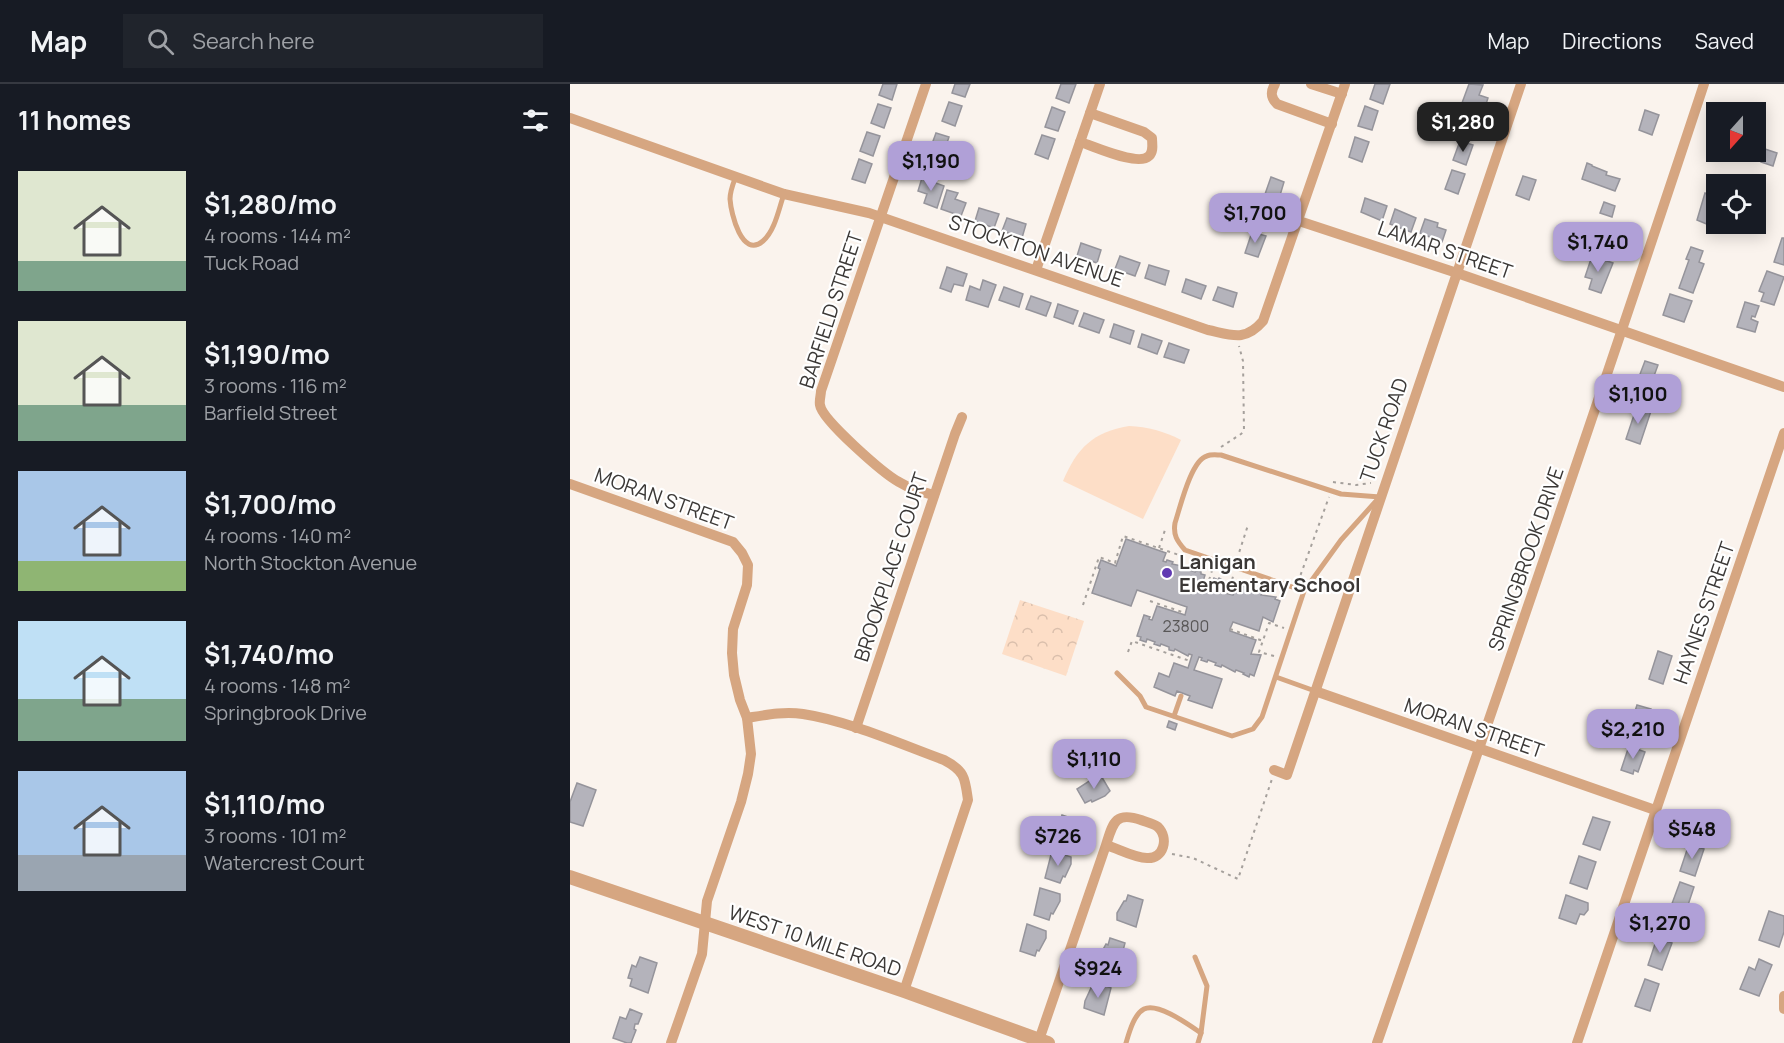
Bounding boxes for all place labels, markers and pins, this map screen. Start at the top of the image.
pin: $1,280 [1414,102,1512,153]
pin: $1,190 [882,141,980,192]
pin: $1,700 [1206,193,1304,244]
pin: $1,740 [1549,222,1647,273]
pin: $1,100 [1589,374,1687,425]
place label: Lanigan Elementary School [1179,548,1361,598]
marker: Lanigan Elementary School [1160,566,1174,580]
pin: $2,210 [1584,709,1682,760]
pin: $1,110 [1045,739,1143,790]
pin: $548 [1656,809,1728,860]
pin: $726 [1022,816,1094,867]
pin: $1,270 [1611,903,1709,954]
pin: $924 [1062,948,1134,999]

